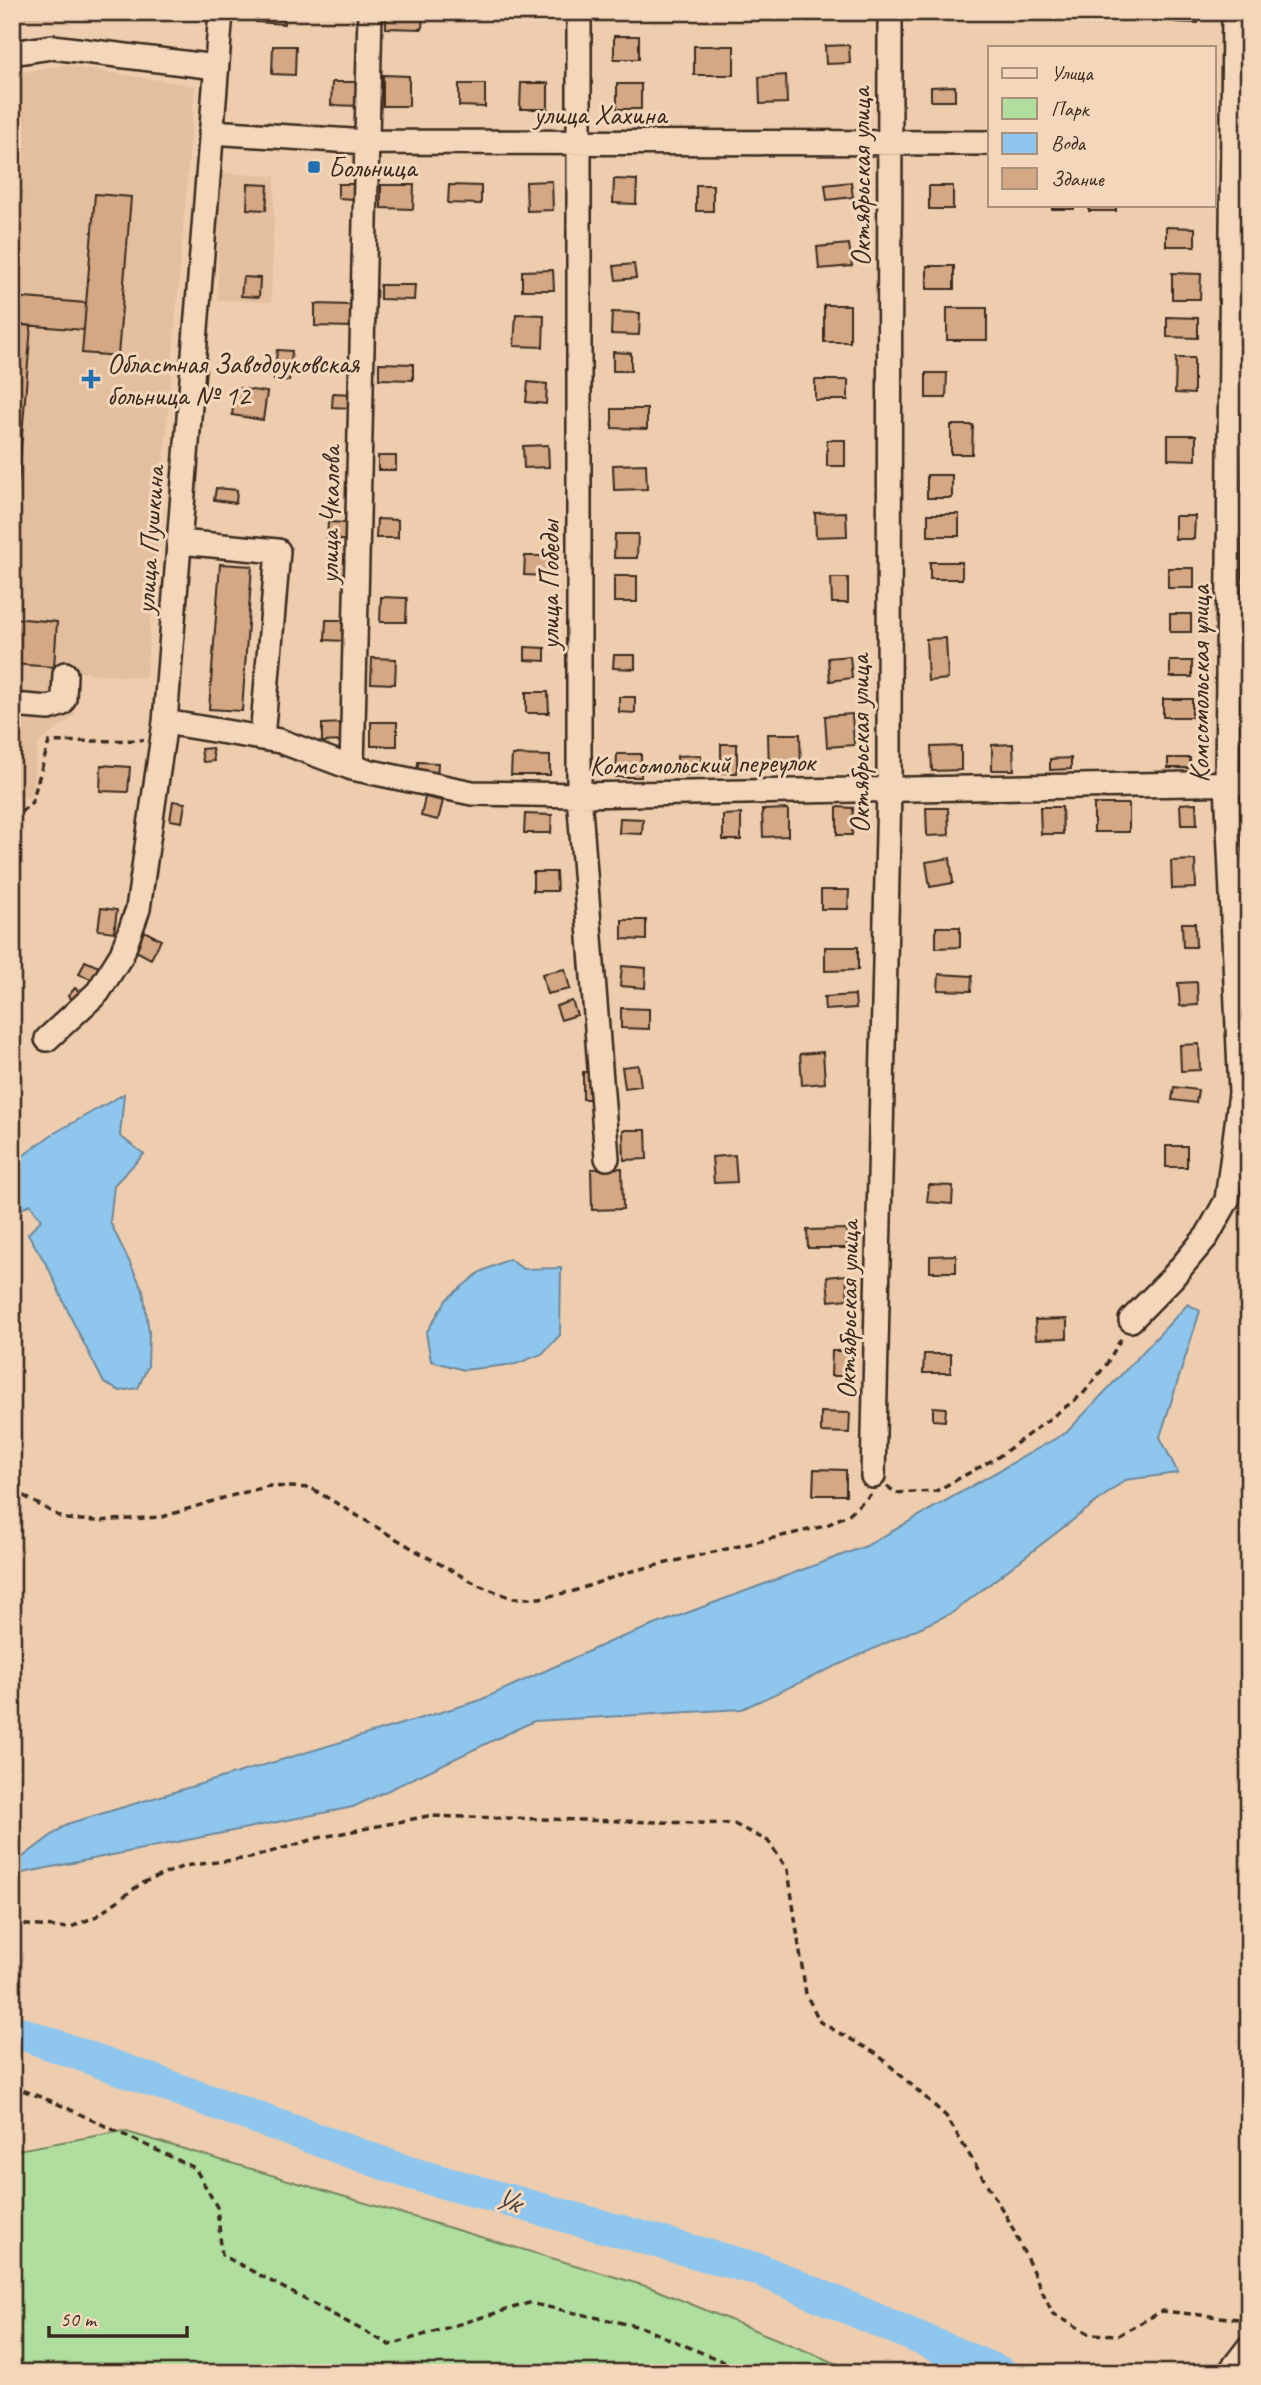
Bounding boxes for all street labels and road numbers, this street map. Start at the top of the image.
street label: Октябрьская улица [843,85,878,266]
street label: улица Хахина [532,97,669,132]
street label: улица Чкалова [311,443,348,586]
street label: улица Пушкина [127,463,172,617]
street label: улица Победы [532,518,567,652]
street label: Комсомольская улица [1182,584,1217,783]
street label: Октябрьская улица [842,652,877,833]
street label: Комсомольский переулок [589,744,818,783]
street label: Октябрьская улица [828,1218,867,1400]

